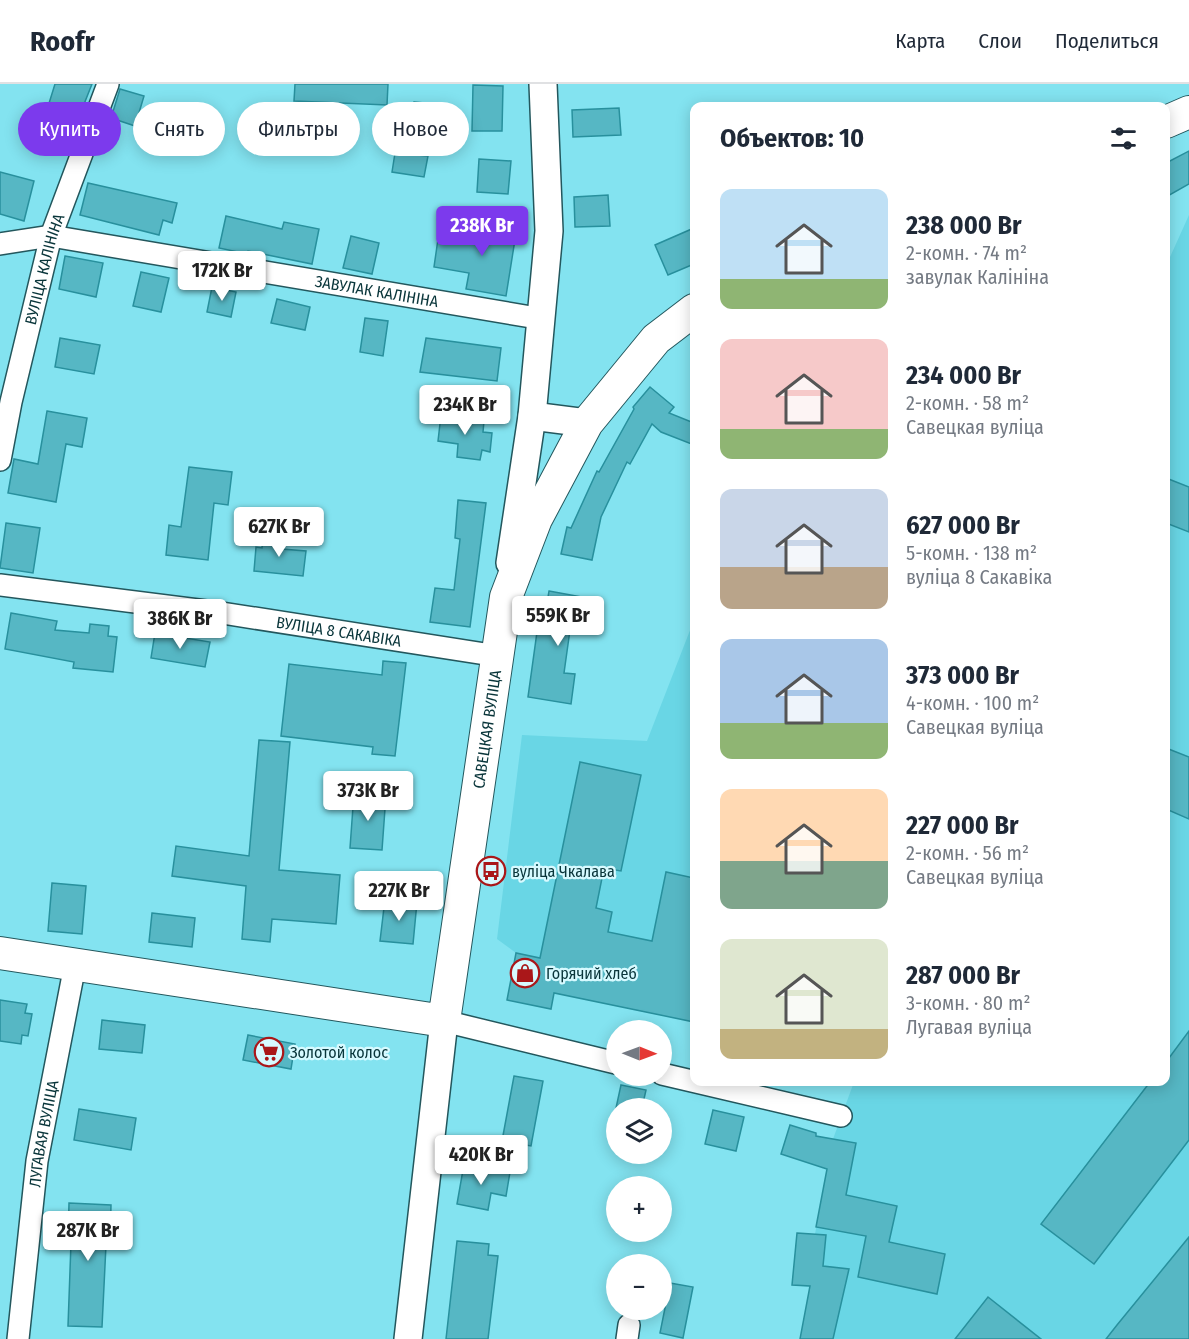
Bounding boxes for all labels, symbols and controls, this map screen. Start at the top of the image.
text: Roofr [30,25,95,58]
text: Карта [895,28,945,54]
text: Слои [978,28,1022,54]
text: Поделиться [1055,28,1159,54]
chip: Купить [18,102,121,156]
chip: Снять [133,102,225,156]
chip: Фильтры [237,102,360,156]
chip: Новое [372,102,469,156]
icon: filters [1107,122,1140,155]
text: Объектов: 10 [720,123,864,154]
pin: 238K Br [427,206,537,257]
street label: ВУЛІЦА КАЛІНІНА [21,210,68,326]
text: 238 000 Br [906,210,1022,241]
text: 238K Br [450,213,514,237]
icon: home [768,213,840,285]
text: 2-комн. · 74 m² [906,241,1027,265]
pin: 172K Br [167,251,277,302]
text: 172K Br [192,258,252,282]
text: завулак Калініна [906,265,1049,289]
street label: ЗАВУЛАК КАЛІНІНА [314,271,440,311]
text: 234 000 Br [906,360,1021,391]
icon: home [768,363,840,435]
pin: 234K Br [410,385,520,436]
text: 2-комн. · 58 m² [906,391,1029,415]
text: 234K Br [433,392,497,416]
text: Савецкая вуліца [906,415,1044,439]
pin: 627K Br [224,507,334,558]
text: 627 000 Br [906,510,1020,541]
icon: home [768,513,840,585]
text: 627K Br [248,514,310,538]
text: 5-комн. · 138 m² [906,541,1037,565]
text: вуліца 8 Сакавіка [906,565,1052,589]
pin: 559K Br [503,596,613,647]
pin: 386K Br [125,599,235,650]
text: 559K Br [526,603,590,627]
text: 386K Br [148,606,212,630]
street label: ВУЛІЦА 8 САКАВІКА [275,612,403,650]
text: 373 000 Br [906,660,1019,691]
icon: home [768,663,840,735]
street label: САВЕЦКАЯ ВУЛІЦА [469,668,505,790]
text: 4-комн. · 100 m² [906,691,1039,715]
text: Савецкая вуліца [906,715,1044,739]
pin: 373K Br [313,771,423,822]
text: 373K Br [337,778,399,802]
text: 227 000 Br [906,810,1018,841]
icon: home [768,813,840,885]
text: 2-комн. · 56 m² [906,841,1029,865]
bus stop icon: вуліца Чкалава [475,855,507,887]
place label: вуліца Чкалава [512,862,615,881]
text: Савецкая вуліца [906,865,1044,889]
pin: 227K Br [344,871,454,922]
text: 227K Br [368,878,430,902]
shop icon: Горячий хлеб [509,957,541,989]
text: 287 000 Br [906,960,1020,991]
icon: home [768,963,840,1035]
place label: Горячий хлеб [546,964,637,983]
text: 3-комн. · 80 m² [906,991,1030,1015]
text: Лугавая вуліца [906,1015,1032,1039]
north arrow [606,1020,672,1086]
map controls [606,1020,672,1320]
supermarket icon: Золотой колос [253,1036,285,1068]
place label: Золотой колос [290,1043,388,1062]
street label: ЛУГАВАЯ ВУЛІЦА [25,1078,62,1188]
button: layers [606,1098,672,1164]
pin: 420K Br [426,1135,536,1186]
text: 420K Br [449,1142,513,1166]
button: + [606,1176,672,1242]
pin: 287K Br [33,1211,143,1262]
text: 287K Br [57,1218,119,1242]
button: − [606,1254,672,1320]

